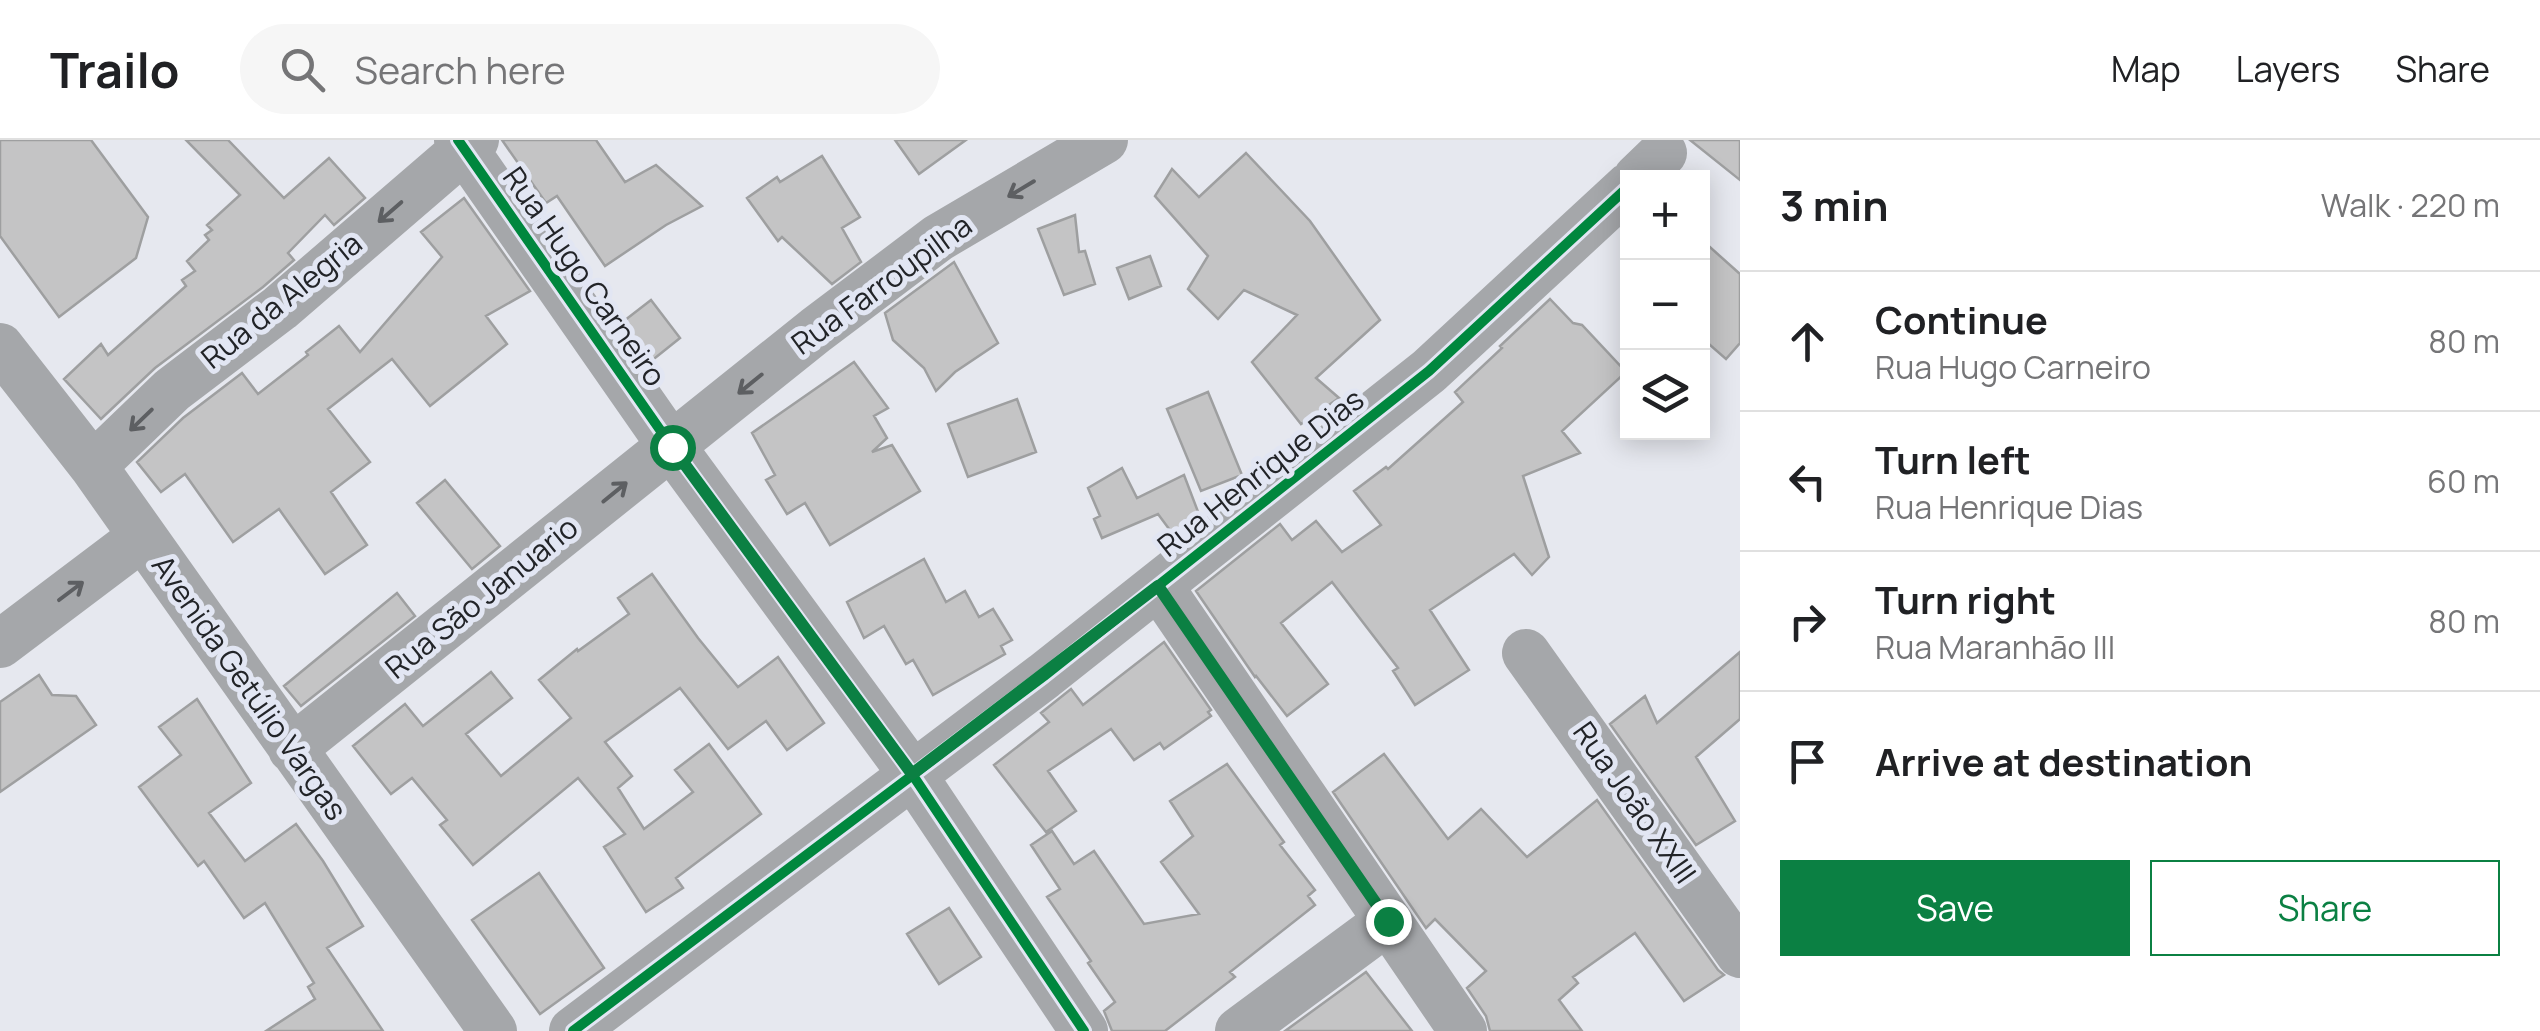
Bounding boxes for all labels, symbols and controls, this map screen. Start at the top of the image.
search box [240,24,940,114]
text: Trailo [50,37,180,102]
icon: search [275,42,330,97]
text: Search here [355,43,566,95]
text: Map [2111,45,2181,93]
text: Layers [2236,45,2340,93]
text: Share [2395,45,2490,93]
street label: Rua Hugo Carneiro [494,158,676,394]
map controls [1620,170,1710,440]
button: + [1620,170,1710,260]
text: 3 min [1780,176,1889,234]
one-way arrow [1007,179,1036,199]
text: Walk · 220 m [2321,183,2500,227]
one-way arrow [378,200,403,223]
street label: Rua Farroupilha [783,204,980,363]
street label: Rua da Alegria [192,222,370,377]
button: − [1620,260,1710,350]
text: Continue [1875,293,2048,345]
icon: ahead [1780,314,1835,369]
text: 80 m [2428,319,2500,363]
text: Rua Hugo Carneiro [1875,345,2151,389]
button: layers [1620,350,1710,440]
one-way arrow [737,373,764,394]
street label: Rua Henrique Dias [1148,378,1372,565]
one-way arrow [130,408,154,432]
route start [650,425,696,471]
text: Turn left [1875,433,2031,485]
icon: left [1780,454,1835,509]
text: 60 m [2427,459,2500,503]
one-way arrow [601,481,627,503]
text: Rua Henrique Dias [1875,485,2143,529]
street label: Rua São Januario [376,506,586,687]
street label: Avenida Getúlio Vargas [143,546,357,828]
text: Turn right [1875,573,2056,625]
one-way arrow [57,580,84,601]
icon: right [1780,594,1835,649]
text: 80 m [2428,599,2500,643]
text: Rua Maranhão III [1875,625,2115,669]
street label: Rua João XXIII [1564,713,1706,891]
icon: arrive [1780,734,1835,789]
text: Arrive at destination [1875,735,2252,787]
button: Save [1780,860,2130,956]
button: Share [2150,860,2500,956]
route end [1366,899,1412,945]

